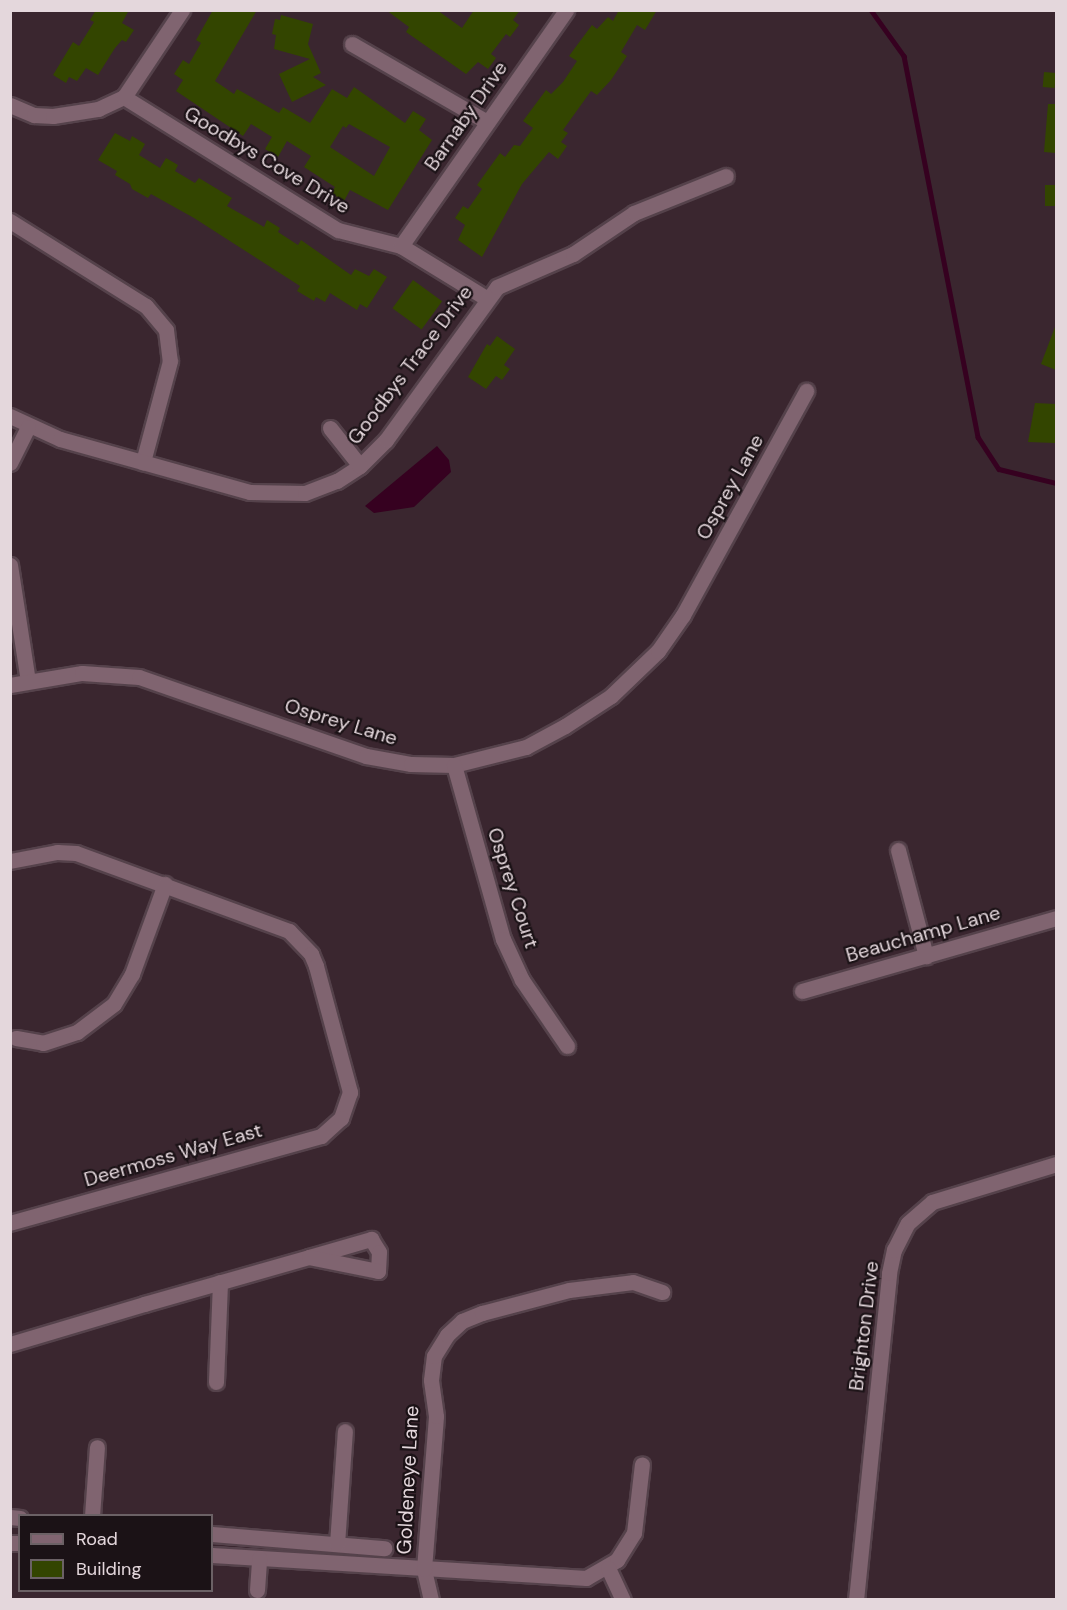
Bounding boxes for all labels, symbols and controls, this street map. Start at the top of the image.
street label: Barnaby Drive [419,57,513,175]
street label: Goodbys Cove Drive [180,101,354,219]
street label: Goodbys Trace Drive [342,281,478,449]
street label: Osprey Lane [691,430,769,544]
street label: Osprey Lane [282,693,400,751]
street label: Osprey Court [482,825,544,951]
street label: Beauchamp Lane [843,900,1003,968]
street label: Deermoss Way East [81,1118,265,1192]
street label: Brighton Drive [844,1260,884,1392]
street label: Goldeneye Lane [392,1405,424,1555]
legend [18,1514,213,1592]
text: Road [76,1527,118,1551]
text: Building [76,1557,141,1581]

